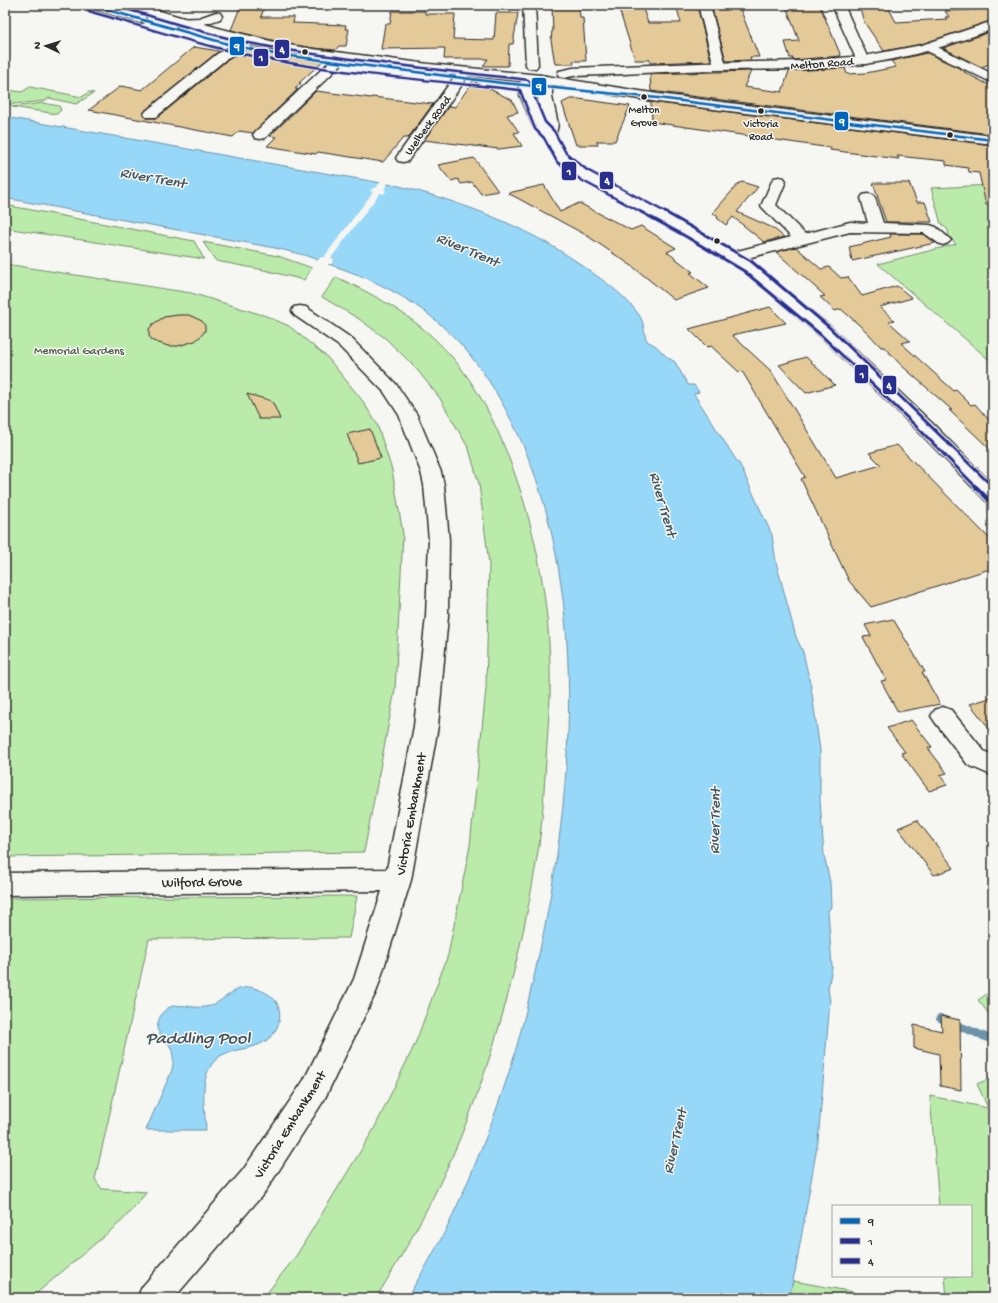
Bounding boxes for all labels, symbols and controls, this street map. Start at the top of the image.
north arrow [26,26,66,66]
line badge: 9 [229,36,245,56]
line badge: 4 [274,39,290,59]
text: N [32,41,44,49]
text: 9 [233,42,240,54]
text: 4 [278,45,285,57]
unlabelled marker [300,47,310,57]
line badge: 1 [253,48,269,67]
text: 1 [258,53,263,65]
street label: Melton Road [790,56,855,74]
line badge: 9 [531,77,547,96]
text: 9 [535,82,542,94]
marker: Melton Grove [639,92,649,102]
street label: Welbeck Road [402,93,455,159]
place label: Melton Grove [628,105,660,130]
marker: Victoria Road [756,106,766,116]
line badge: 9 [834,111,849,131]
text: 9 [838,117,845,129]
place label: Victoria Road [743,119,779,144]
unlabelled marker [945,130,955,140]
line badge: 1 [561,161,577,181]
water label: River Trent [118,164,190,194]
text: 1 [566,167,571,179]
line badge: 4 [599,171,614,190]
text: 4 [603,176,610,188]
water label: River Trent [433,230,504,273]
unlabelled marker [712,236,722,246]
park label: Memorial Gardens [34,345,125,359]
line badge: 1 [854,364,869,384]
text: 1 [859,370,864,382]
line badge: 4 [882,375,897,395]
text: 4 [885,381,892,393]
water label: River Trent [644,470,681,542]
street label: Victoria Embankment [393,751,432,878]
water label: River Trent [706,785,726,854]
street label: Wilford Grove [162,874,243,893]
water label: Paddling Pool [146,1029,251,1050]
street label: Victoria Embankment [251,1067,332,1183]
water label: River Trent [660,1104,693,1176]
legend [832,1205,972,1277]
text: 9 [867,1216,874,1230]
text: 1 [867,1236,873,1250]
text: 4 [868,1256,874,1270]

